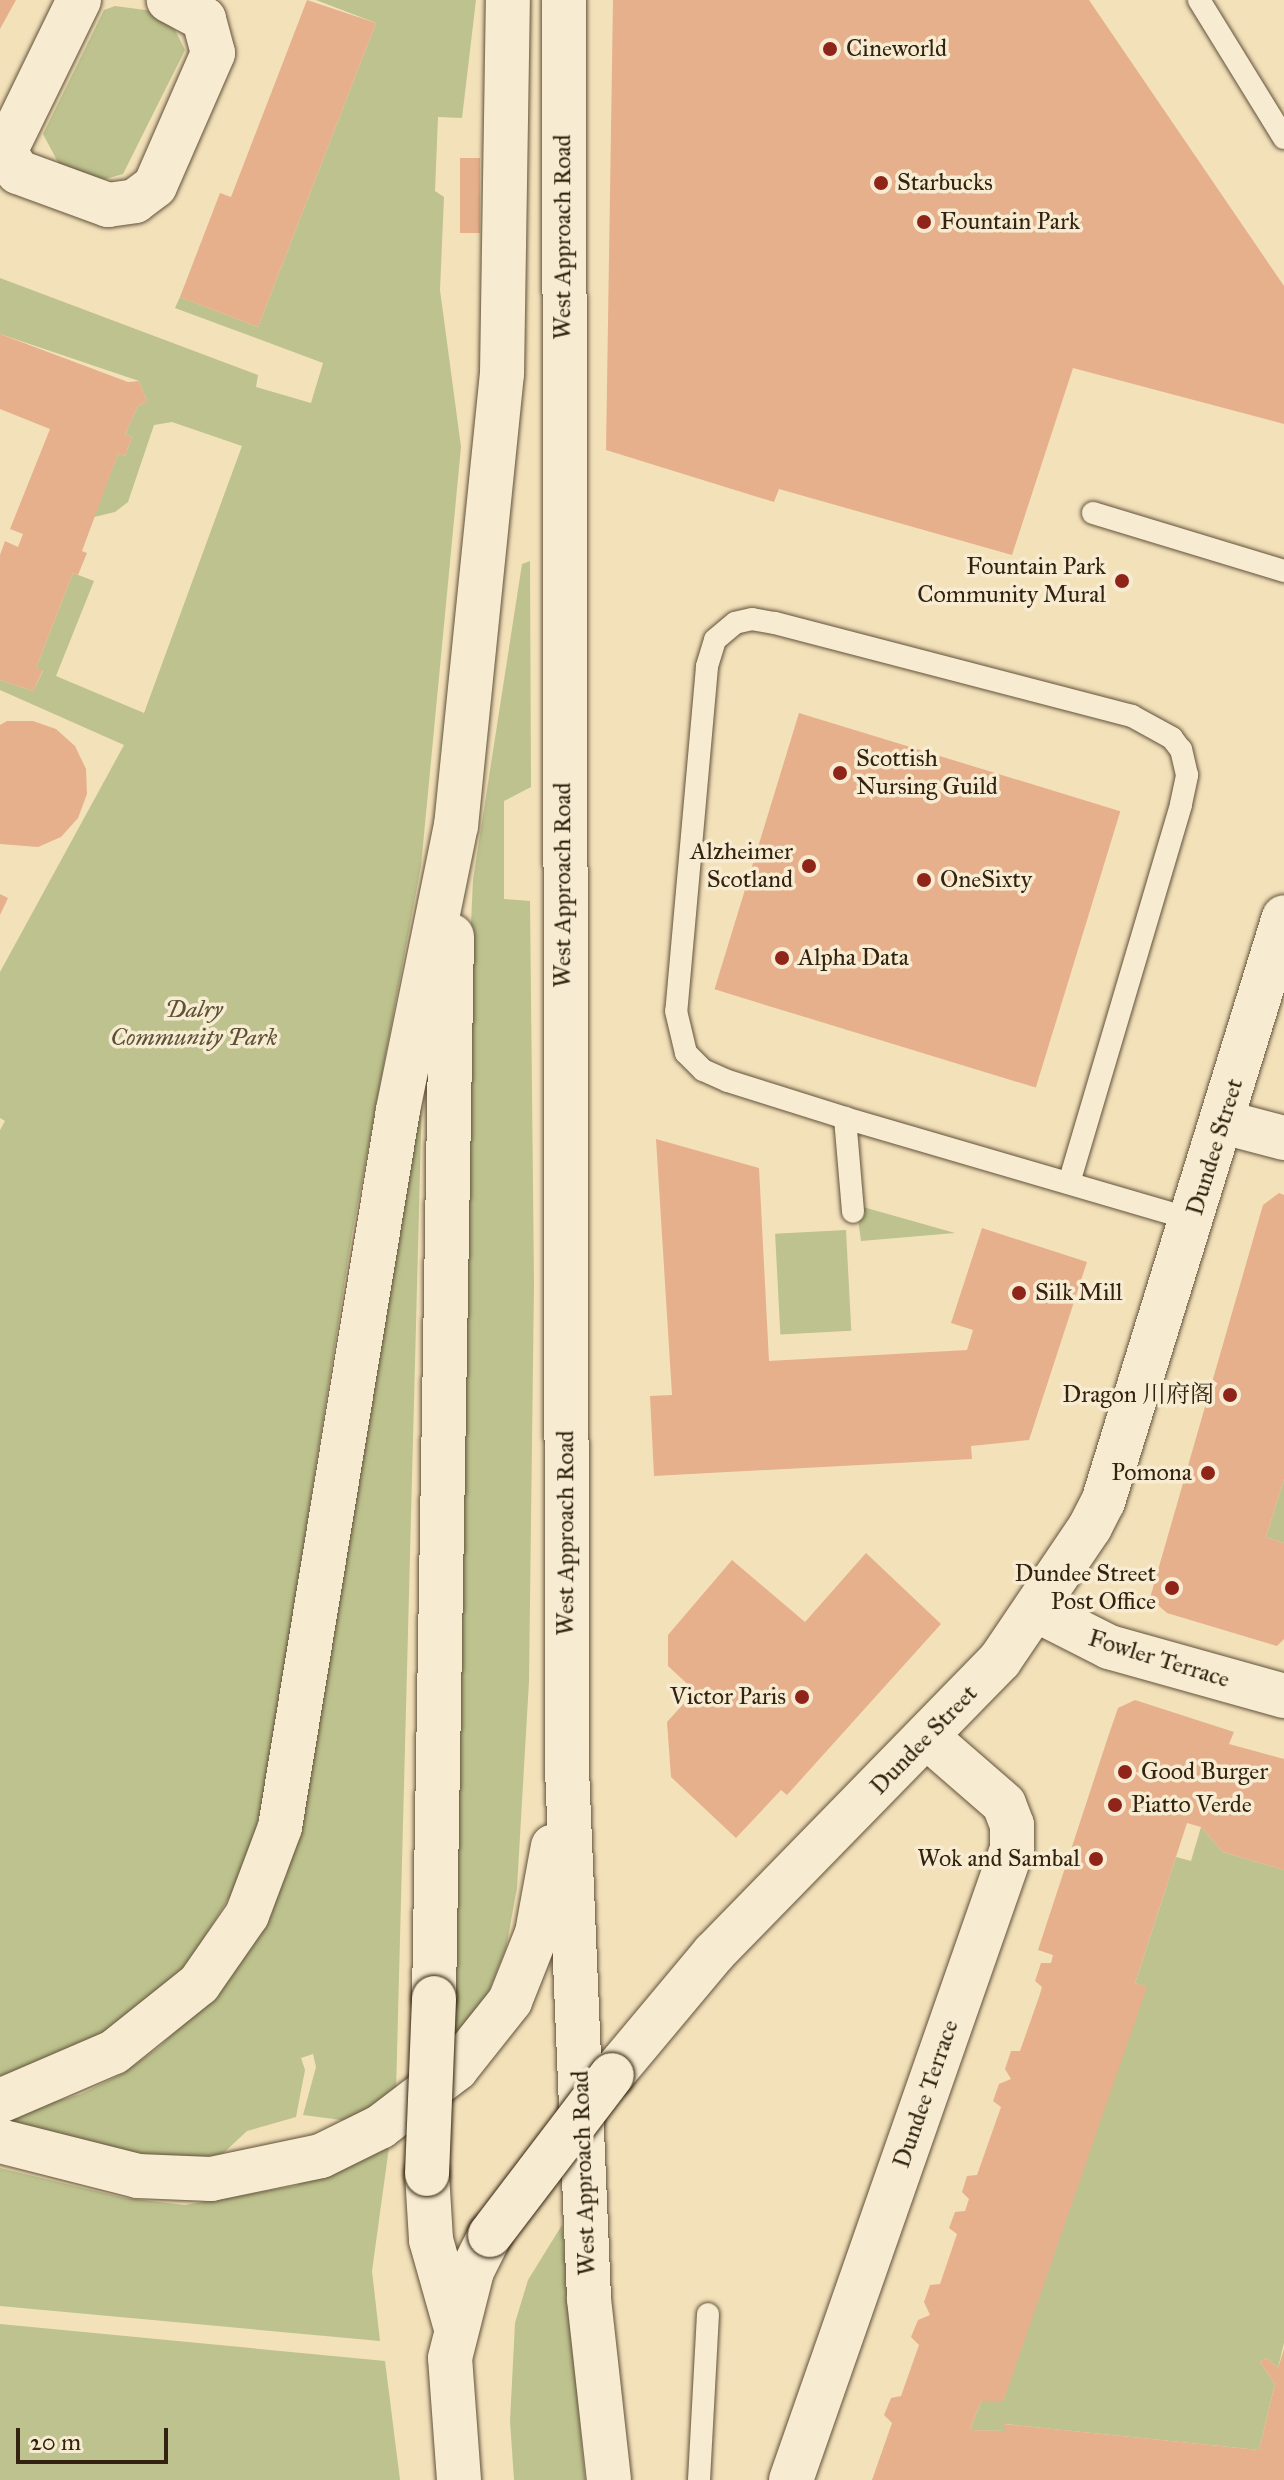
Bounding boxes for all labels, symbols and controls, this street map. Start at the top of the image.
place label: Cineworld [846,35,947,63]
marker: Cineworld [821,40,839,58]
street label: West Approach Road [549,134,577,340]
place label: Starbucks [897,169,993,197]
marker: Starbucks [872,174,890,192]
place label: Fountain Park [940,208,1080,236]
marker: Fountain Park [915,213,933,231]
place label: Fountain Park Community Mural [917,553,1106,609]
marker: Fountain Park Community Mural [1113,572,1131,590]
place label: Scottish Nursing Guild [856,745,998,801]
marker: Scottish Nursing Guild [831,764,849,782]
street label: West Approach Road [549,782,577,988]
place label: Alzheimer Scotland [690,838,793,894]
marker: Alzheimer Scotland [800,857,818,875]
place label: OneSixty [940,866,1032,894]
marker: OneSixty [915,871,933,889]
place label: Alpha Data [798,944,909,972]
marker: Alpha Data [773,949,791,967]
park label: Dalry Community Park [110,996,278,1052]
street label: Dundee Street [1181,1075,1249,1219]
place label: Silk Mill [1035,1279,1123,1307]
marker: Silk Mill [1010,1284,1028,1302]
place label: Dragon 川府阁 [1062,1381,1214,1409]
marker: Dragon 川府阁 [1221,1386,1239,1404]
street label: West Approach Road [552,1430,580,1636]
place label: Pomona [1111,1459,1192,1487]
marker: Pomona [1199,1464,1217,1482]
place label: Dundee Street Post Office [1014,1560,1156,1616]
marker: Dundee Street Post Office [1163,1579,1181,1597]
street label: Fowler Terrace [1085,1624,1233,1694]
street label: Dundee Street [864,1679,984,1801]
place label: Victor Paris [670,1683,786,1711]
marker: Victor Paris [793,1688,811,1706]
place label: Good Burger [1141,1758,1268,1786]
marker: Good Burger [1116,1763,1134,1781]
place label: Piatto Verde [1131,1791,1252,1819]
marker: Piatto Verde [1106,1796,1124,1814]
place label: Wok and Sambal [917,1845,1080,1873]
marker: Wok and Sambal [1087,1850,1105,1868]
street label: Dundee Terrace [887,2016,965,2172]
street label: West Approach Road [566,2070,602,2276]
scale bar [20,2412,172,2462]
text: 20 m [30,2427,81,2457]

